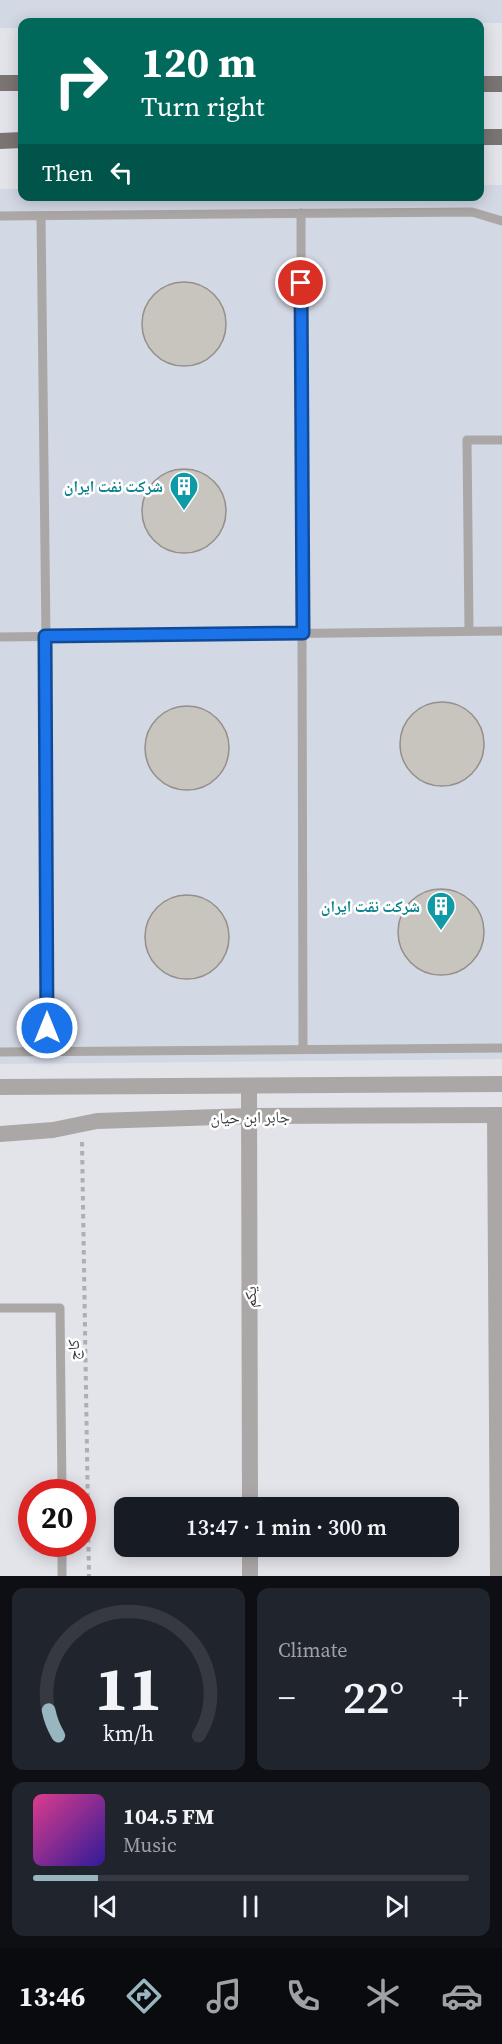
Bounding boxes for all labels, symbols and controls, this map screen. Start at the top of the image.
text: 120 m [141,33,256,91]
icon: right [42,42,120,120]
text: Turn right [141,88,265,125]
icon: left [105,156,138,189]
text: Then [42,158,93,188]
pin [275,257,326,308]
icon: arrive [284,266,317,299]
building icon: شرکت نفت ایران [168,470,200,512]
place label: شرکت نفت ایران [64,475,163,497]
building icon: شرکت نقت ایران [425,890,457,932]
place label: شرکت نقت ایران [321,895,420,917]
position arrow [15,996,79,1060]
street label: جابر ابن حیان [210,1105,290,1129]
street label: یکم [239,1286,261,1308]
street label: کاج [62,1339,84,1361]
speed limit sign: 20 [18,1479,96,1557]
text: 13:47 · 1 min · 300 m [186,1512,387,1542]
text: Climate [278,1636,347,1664]
text: 11 [95,1645,162,1731]
text: 22° [343,1666,404,1728]
text: − [278,1675,296,1720]
text: + [452,1675,469,1720]
text: km/h [103,1719,154,1748]
text: 104.5 FM [123,1801,214,1831]
text: Music [123,1831,177,1859]
icon: previous [89,1890,122,1923]
icon: pause [234,1890,267,1923]
icon: next [380,1890,413,1923]
icon: directions [123,1975,165,2017]
icon: music [203,1975,245,2017]
icon: phone [282,1975,324,2017]
icon: climate [362,1975,404,2017]
icon: car [441,1975,483,2017]
text: 13:46 [19,1978,85,2015]

